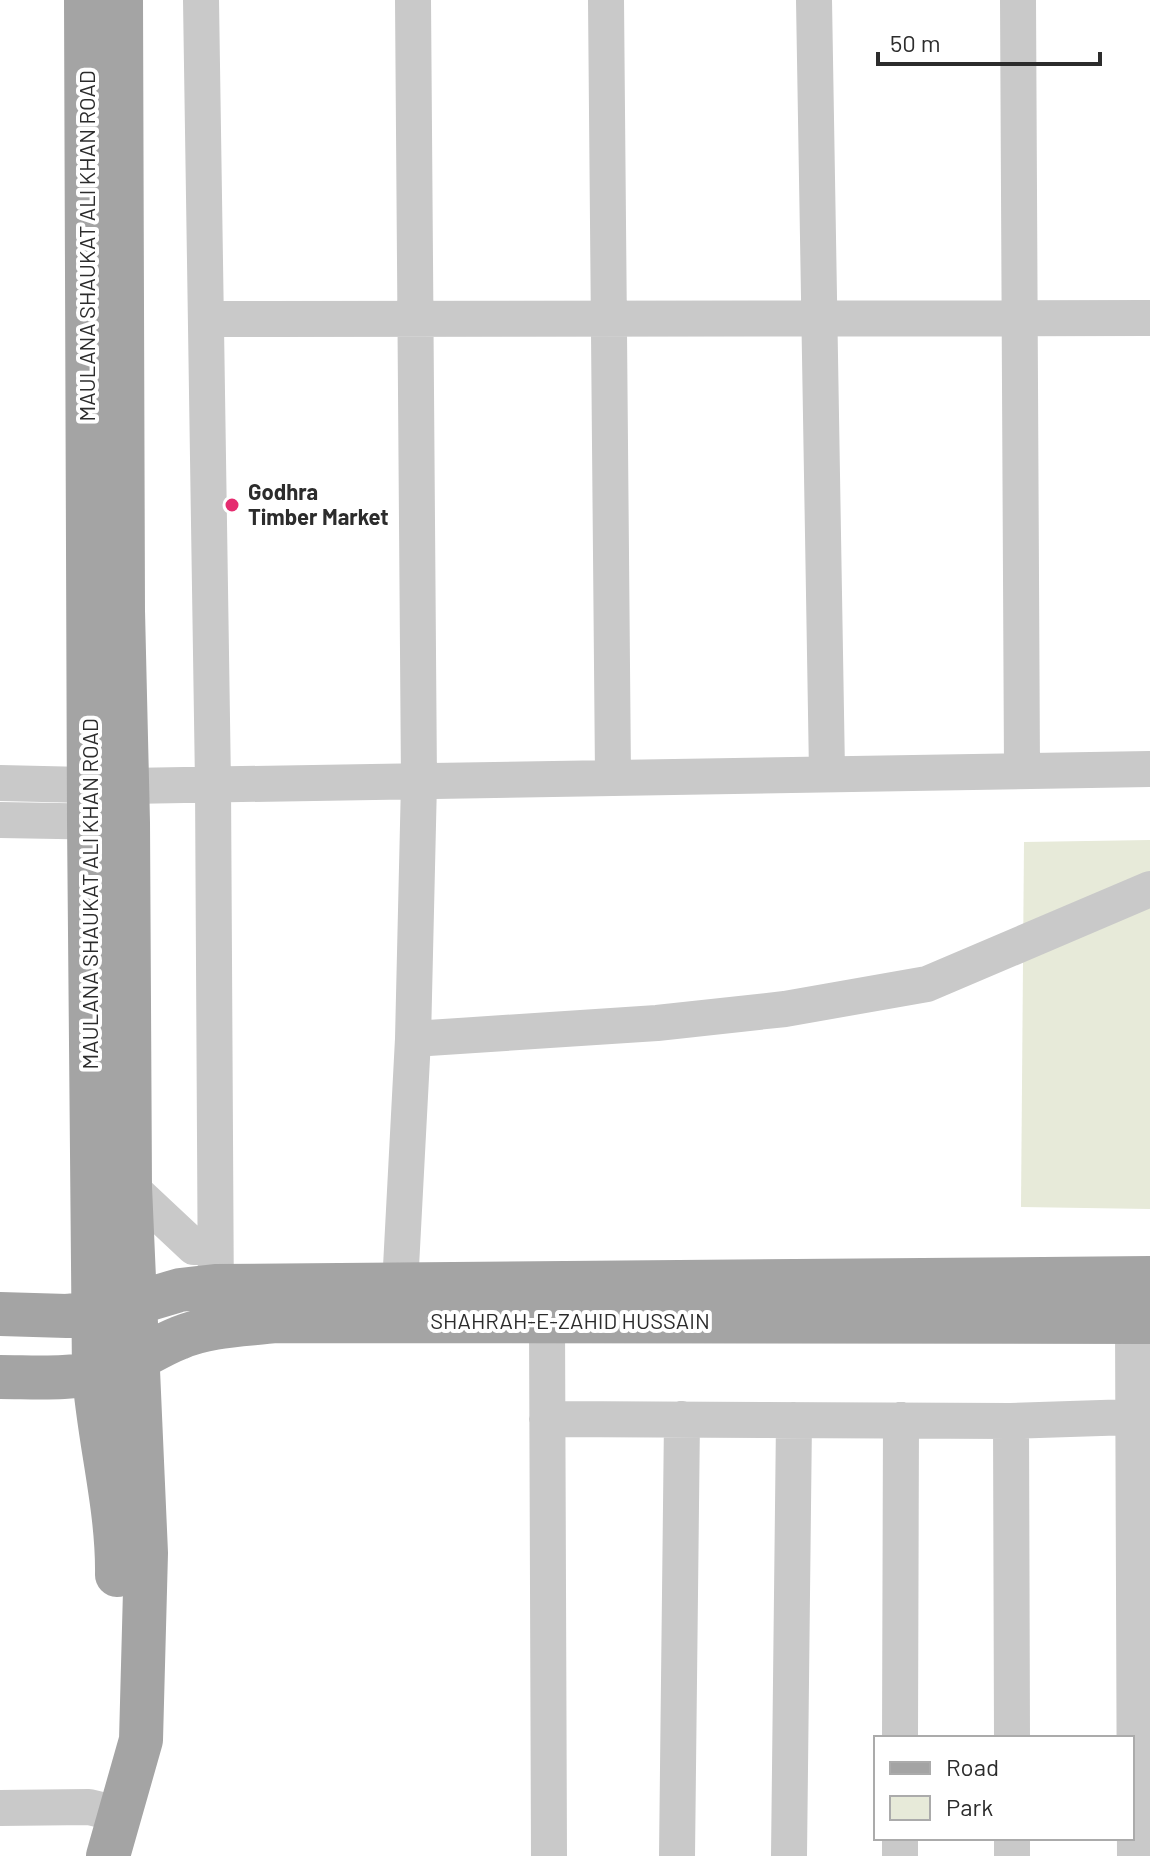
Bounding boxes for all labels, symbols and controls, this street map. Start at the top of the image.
scale bar [878,16,1100,66]
text: 50 m [890,28,941,57]
street label: MAULANA SHAUKAT ALI KHAN ROAD [73,71,99,422]
place label: Godhra Timber Market [248,478,389,529]
marker: Godhra Timber Market [223,496,241,514]
street label: MAULANA SHAUKAT ALI KHAN ROAD [76,719,102,1070]
street label: SHAHRAH-E-ZAHID HUSSAIN [430,1307,710,1333]
legend [874,1736,1134,1840]
text: Road [946,1752,999,1781]
text: Park [946,1792,993,1821]

